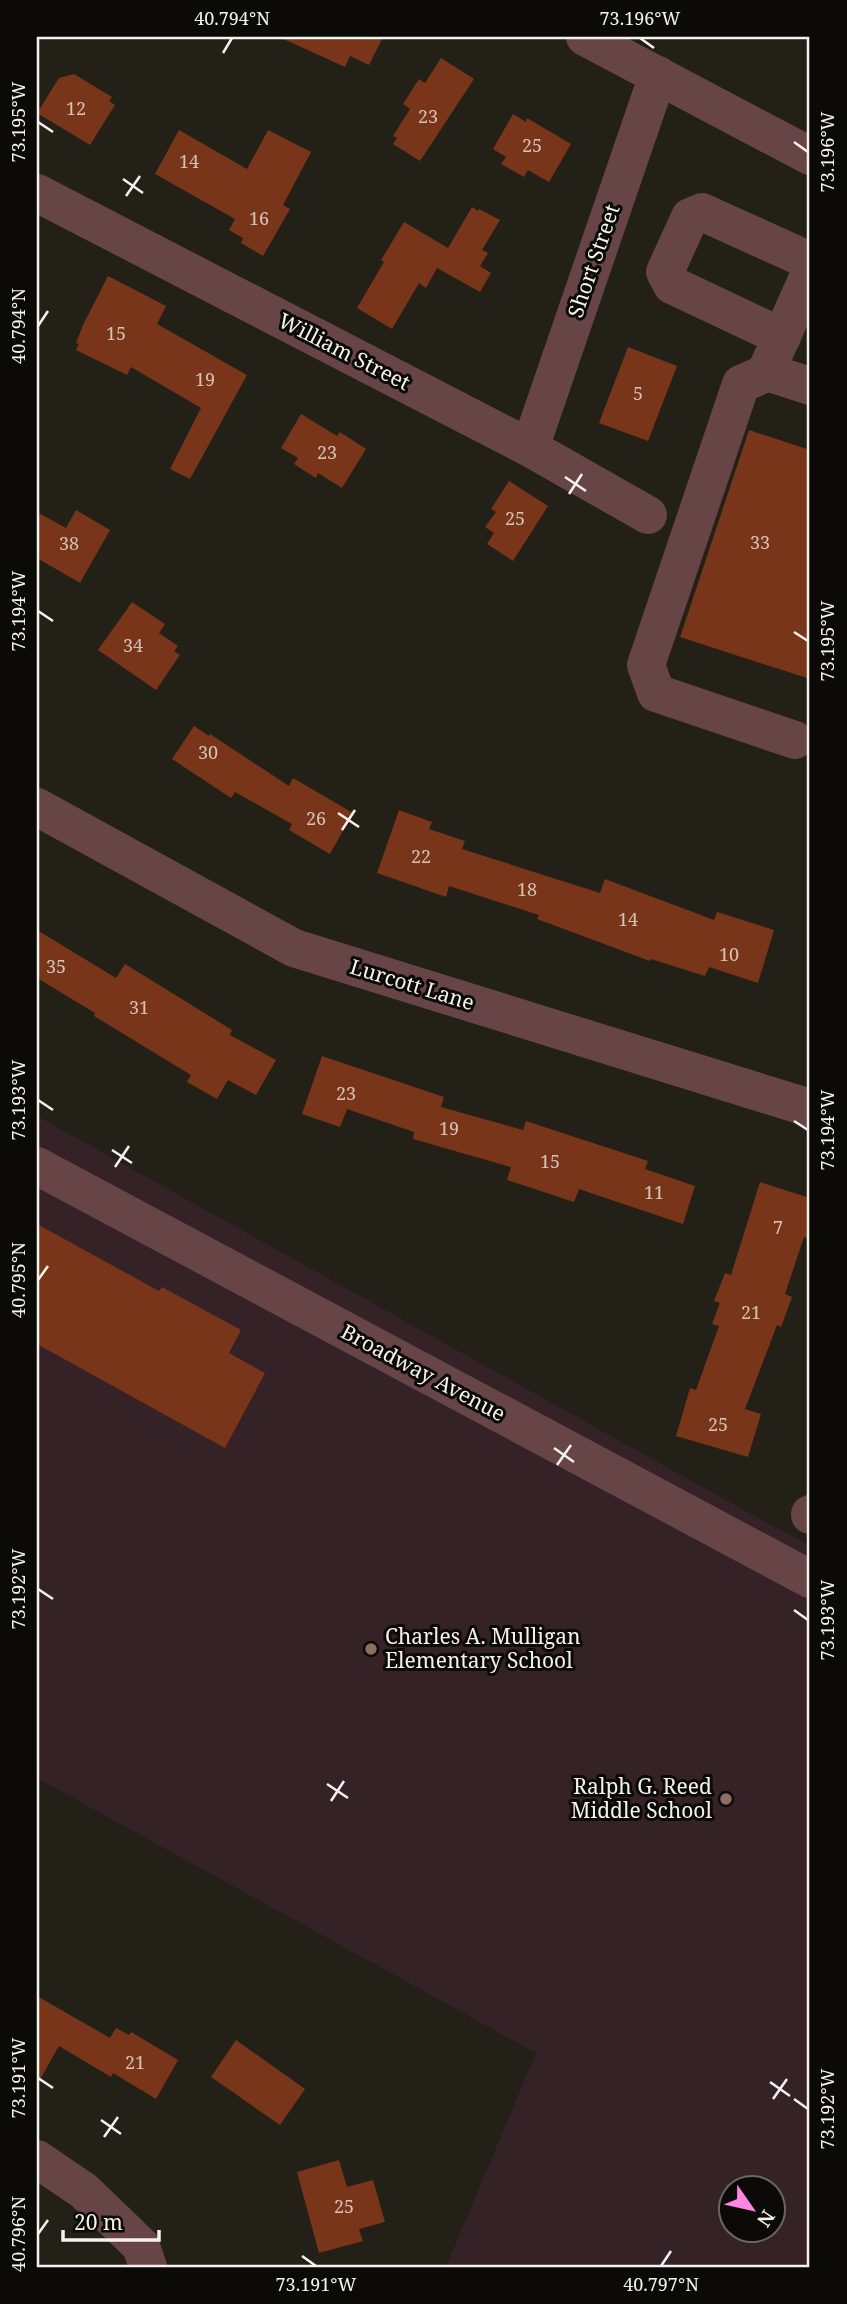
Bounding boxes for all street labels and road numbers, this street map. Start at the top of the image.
street label: Short Street [561,200,626,321]
street label: William Street [274,306,415,396]
street label: Lurcott Lane [347,952,478,1016]
street label: Broadway Avenue [336,1317,511,1427]

